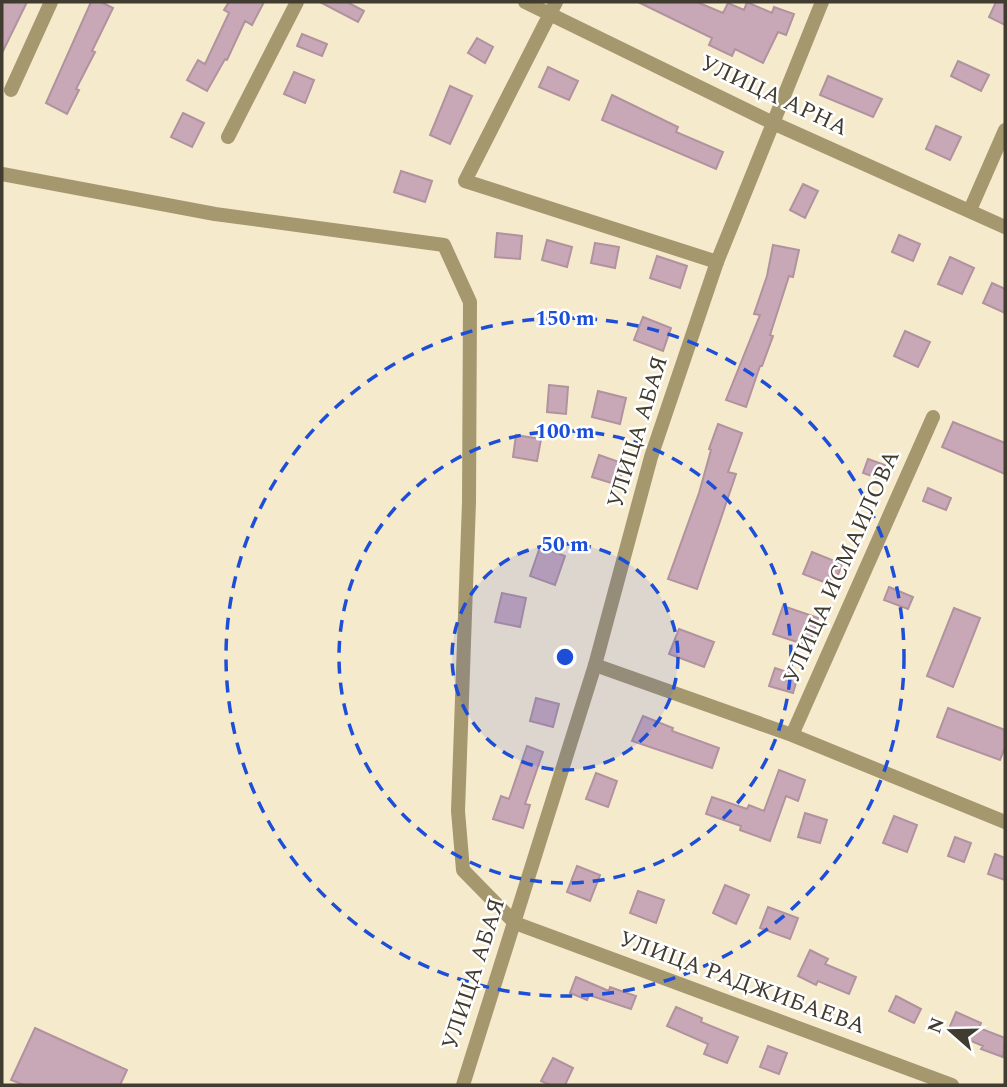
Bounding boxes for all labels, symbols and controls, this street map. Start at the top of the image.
street label: УЛИЦА АРНА [694,46,854,146]
text: 150 m [535,303,595,335]
street label: УЛИЦА АБАЯ [598,352,678,512]
text: 100 m [535,416,595,448]
street label: УЛИЦА ИСМАИЛОВА [775,444,909,690]
text: 50 m [541,529,589,561]
centre of rings [553,645,577,669]
street label: УЛИЦА АБАЯ [433,894,515,1054]
street label: УЛИЦА РАДЖИБАЕВА [614,922,870,1044]
north arrow [916,996,986,1066]
text: N [920,1013,953,1038]

